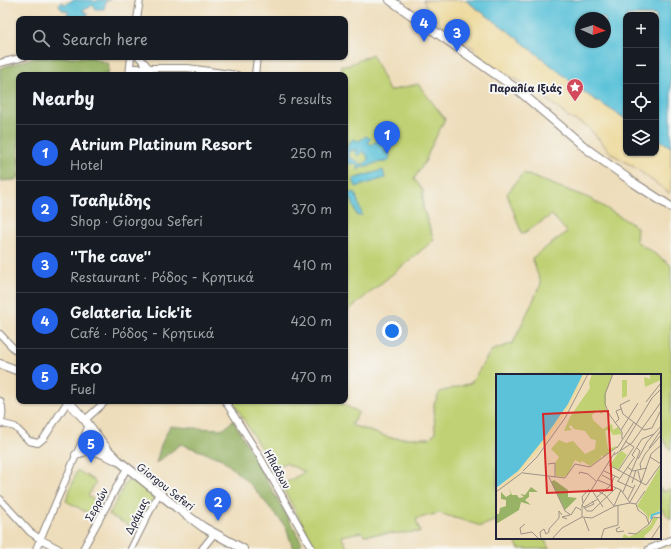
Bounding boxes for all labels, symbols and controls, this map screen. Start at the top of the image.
pin: 4 [411,9,437,42]
north arrow [575,12,611,48]
map controls [623,12,659,156]
button: + [623,12,659,48]
search box [16,16,348,60]
pin: 3 [444,19,470,52]
icon: search [30,27,52,49]
text: Search here [62,27,148,50]
button: − [623,48,659,84]
place icon: Παραλία Ιξιάς [565,77,585,102]
place label: Παραλία Ιξιάς [490,80,563,95]
button: locate [623,84,659,120]
text: Nearby [32,85,94,111]
text: 5 results [278,89,332,108]
button: layers [623,120,659,156]
pin: 1 [374,121,400,154]
text: Atrium Platinum Resort [70,132,252,155]
text: 1 [42,143,48,162]
text: 250 m [290,143,332,162]
text: Hotel [70,155,103,174]
text: Τσαλμίδης [70,188,151,211]
text: 2 [40,199,50,218]
text: 370 m [291,199,332,218]
text: Shop · Giorgou Seferi [70,211,203,230]
text: ''The cave'' [70,244,151,267]
text: 3 [41,255,49,274]
text: 410 m [293,255,332,274]
text: Restaurant · Ρόδος - Κρητικά [70,267,254,286]
text: Gelateria Lick'it [70,300,192,323]
text: 4 [41,311,49,330]
text: 420 m [290,311,332,330]
your location [382,321,402,341]
text: Café · Ρόδος - Κρητικά [70,323,214,342]
text: EKO [70,356,102,379]
text: 5 [41,367,49,386]
text: 470 m [291,367,332,386]
inset map [496,374,661,539]
text: Fuel [70,379,96,398]
pin: 5 [78,430,104,463]
street label: Ηλιάδων [261,447,295,491]
street label: Giorgou Seferi [134,459,198,513]
street label: Σερρών [81,484,112,524]
pin: 2 [205,488,231,521]
street label: Δράμας [121,495,151,537]

